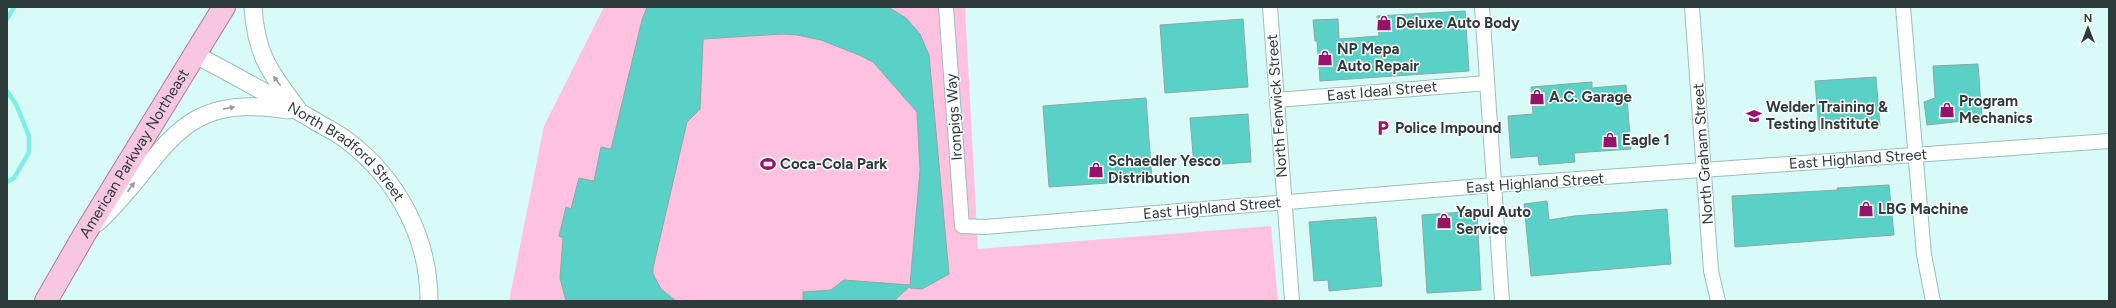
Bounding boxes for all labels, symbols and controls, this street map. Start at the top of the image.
north arrow [2068,8,2108,48]
text: N [2084,12,2092,25]
shop icon: Deluxe Auto Body [1375,14,1393,32]
place label: Deluxe Auto Body [1396,14,1520,32]
street label: North Fenwick Street [1263,33,1291,178]
place label: NP Mepa Auto Repair [1337,40,1419,75]
shop icon: NP Mepa Auto Repair [1316,49,1334,67]
street label: American Parkway Northeast [75,65,193,241]
street label: Ironpigs Way [942,73,966,161]
one-way arrow [273,76,281,87]
street label: East Ideal Street [1326,77,1438,105]
street label: North Graham Street [1689,82,1717,225]
shop icon: A.C. Garage [1528,88,1546,106]
place label: A.C. Garage [1549,88,1632,106]
place label: Program Mechanics [1959,92,2033,127]
street label: North Bradford Street [285,98,408,205]
place label: Welder Training & Testing Institute [1766,98,1888,133]
shop icon: Program Mechanics [1938,101,1956,119]
one-way arrow [222,105,235,111]
school or university icon: Welder Training & Testing Institute [1745,107,1763,125]
parking icon: Police Impound [1374,119,1392,137]
place label: Police Impound [1395,119,1501,137]
shop icon: Eagle 1 [1601,131,1619,149]
place label: Eagle 1 [1622,131,1670,149]
street label: East Highland Street [1788,145,1928,173]
place label: Schaedler Yesco Distribution [1108,152,1221,187]
sports icon: Coca-Cola Park [759,155,777,173]
place label: Coca-Cola Park [780,155,887,173]
shop icon: Schaedler Yesco Distribution [1087,161,1105,179]
street label: East Highland Street [1465,169,1605,197]
one-way arrow [126,182,135,193]
street label: East Highland Street [1142,193,1282,223]
shop icon: LBG Machine [1857,200,1875,218]
place label: LBG Machine [1878,200,1969,218]
place label: Yapul Auto Service [1456,203,1531,238]
shop icon: Yapul Auto Service [1435,212,1453,230]

